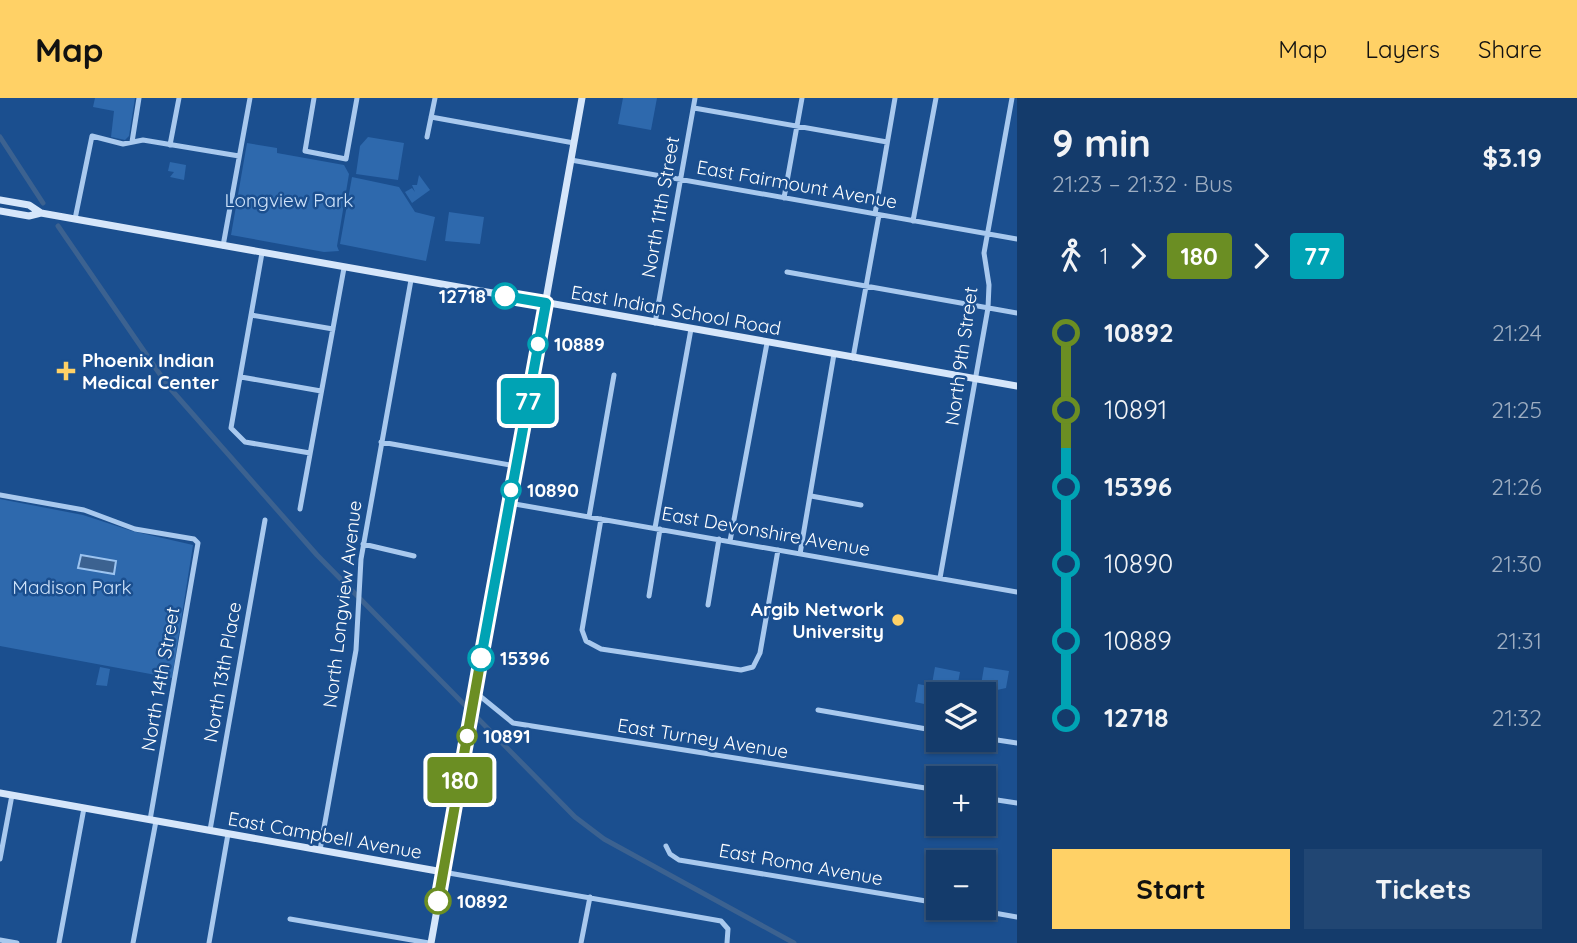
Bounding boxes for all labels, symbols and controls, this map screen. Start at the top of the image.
text: Map [35,29,103,70]
text: Map [1278,34,1327,64]
text: Layers [1365,34,1440,64]
text: Share [1478,34,1542,64]
text: 9 min [1052,119,1151,167]
street label: North 11th Street [636,134,684,280]
text: $3.19 [1482,141,1542,174]
street label: East Fairmount Avenue [695,155,899,213]
text: 21:23 – 21:32 · Bus [1052,169,1233,198]
park label: Longview Park [225,188,353,212]
icon: walk [1052,237,1090,275]
icon: forward [1119,237,1157,275]
icon: forward [1242,237,1280,275]
text: 1 [1100,241,1109,270]
text: 180 [1181,241,1218,271]
text: 77 [1304,241,1330,271]
street label: East Indian School Road [569,280,783,340]
marker: 12718 [492,283,518,309]
place label: 12718 [439,284,486,308]
street label: North 9th Street [939,285,983,427]
text: 10892 [1104,316,1174,349]
text: 21:24 [1492,318,1542,347]
place label: 10889 [554,332,605,356]
marker: 10889 [528,334,548,354]
place label: Phoenix Indian Medical Center [82,348,219,394]
marker: Phoenix Indian Medical Center [56,361,76,381]
line badge: 77 [496,378,560,424]
text: 77 [515,386,541,416]
text: 10891 [1104,393,1167,426]
text: 21:25 [1491,395,1542,424]
text: 15396 [1104,470,1172,503]
text: 21:26 [1491,472,1542,501]
place label: 10890 [527,478,579,502]
marker: 10890 [501,480,521,500]
street label: North Longview Avenue [317,499,367,709]
street label: East Devonshire Avenue [660,501,872,561]
text: 10890 [1104,547,1173,580]
text: 21:30 [1491,549,1542,578]
park label: Madison Park [12,575,132,599]
place label: Argib Network University [751,597,884,643]
street label: North 13th Place [198,600,246,744]
street label: North 14th Street [135,605,185,753]
marker: Argib Network University [890,612,906,628]
text: 10889 [1104,624,1172,657]
text: 21:31 [1496,626,1542,655]
marker: 15396 [468,645,494,671]
place label: 15396 [500,646,550,670]
map controls [926,682,996,920]
button: layers [926,682,996,752]
text: 12718 [1104,701,1169,734]
text: 21:32 [1492,703,1542,732]
street label: East Turney Avenue [616,713,790,763]
place label: 10891 [483,724,531,748]
marker: 10891 [457,726,477,746]
line badge: 180 [420,757,500,803]
text: 180 [441,765,479,795]
button: + [926,766,996,836]
street label: East Campbell Avenue [226,806,424,864]
street label: East Roma Avenue [717,838,885,890]
button: Start [1052,849,1290,929]
button: Tickets [1304,849,1542,929]
button: − [926,850,996,920]
marker: 10892 [425,888,451,914]
place label: 10892 [457,889,508,913]

